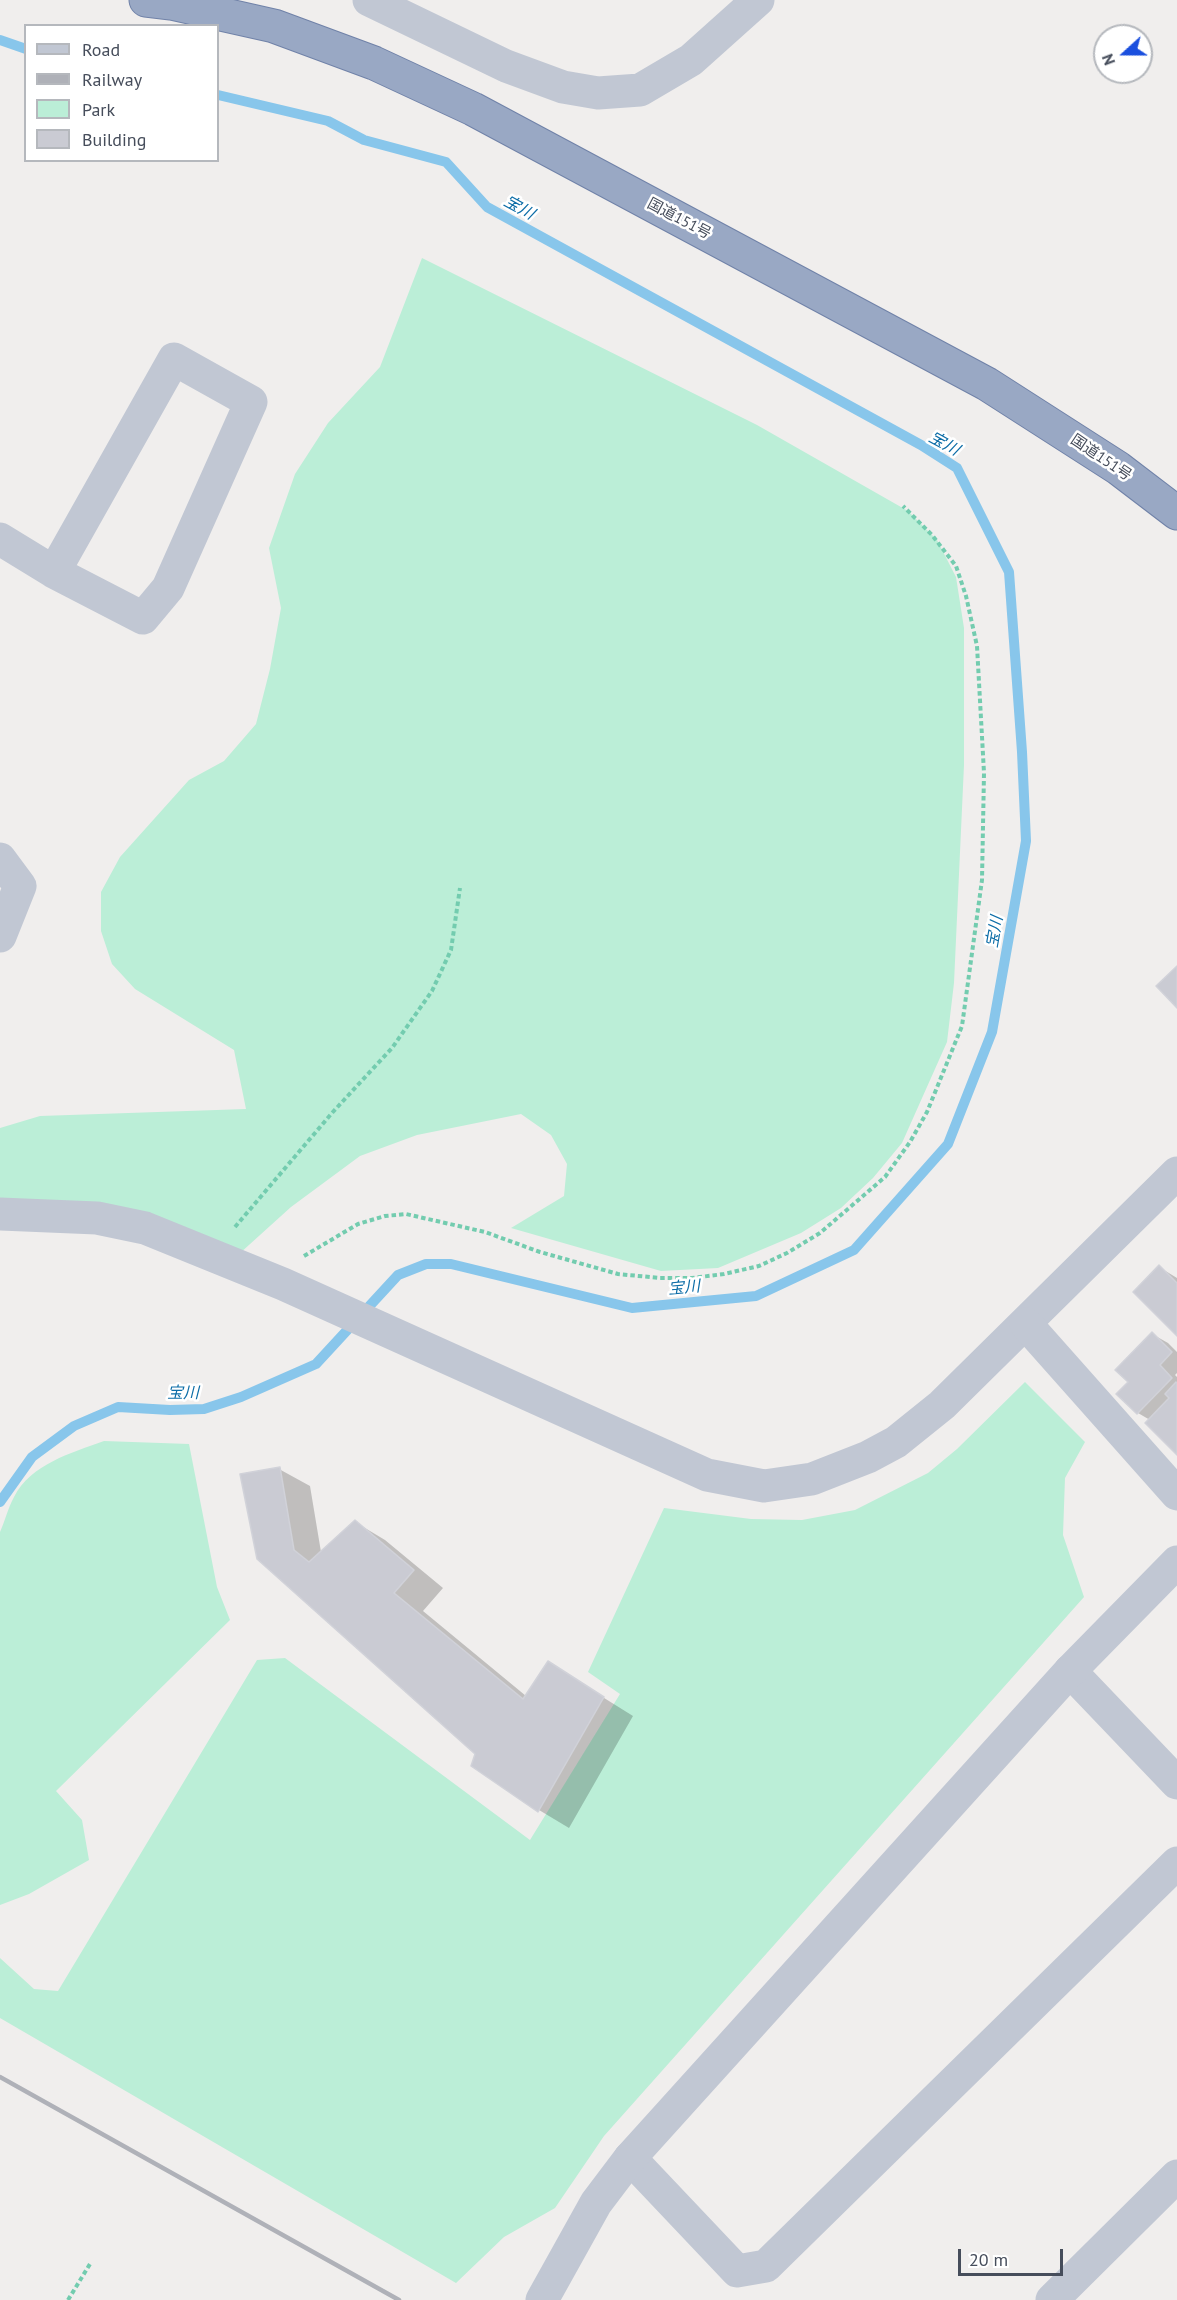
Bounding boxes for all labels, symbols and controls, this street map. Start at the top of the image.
legend [24,24,219,162]
north arrow [1093,24,1153,84]
text: Road [82,38,120,61]
text: N [1097,51,1119,68]
text: Railway [82,68,142,91]
text: Park [82,98,115,121]
text: Building [82,128,146,151]
water label: 宝川 [500,192,538,224]
street label: 国道151号 [644,195,714,243]
water label: 宝川 [925,428,963,460]
street label: 国道151号 [1067,431,1135,485]
water label: 宝川 [983,915,1007,949]
water label: 宝川 [667,1277,701,1299]
water label: 宝川 [167,1383,199,1403]
scale bar [961,2237,1066,2275]
text: 20 m [969,2248,1008,2271]

